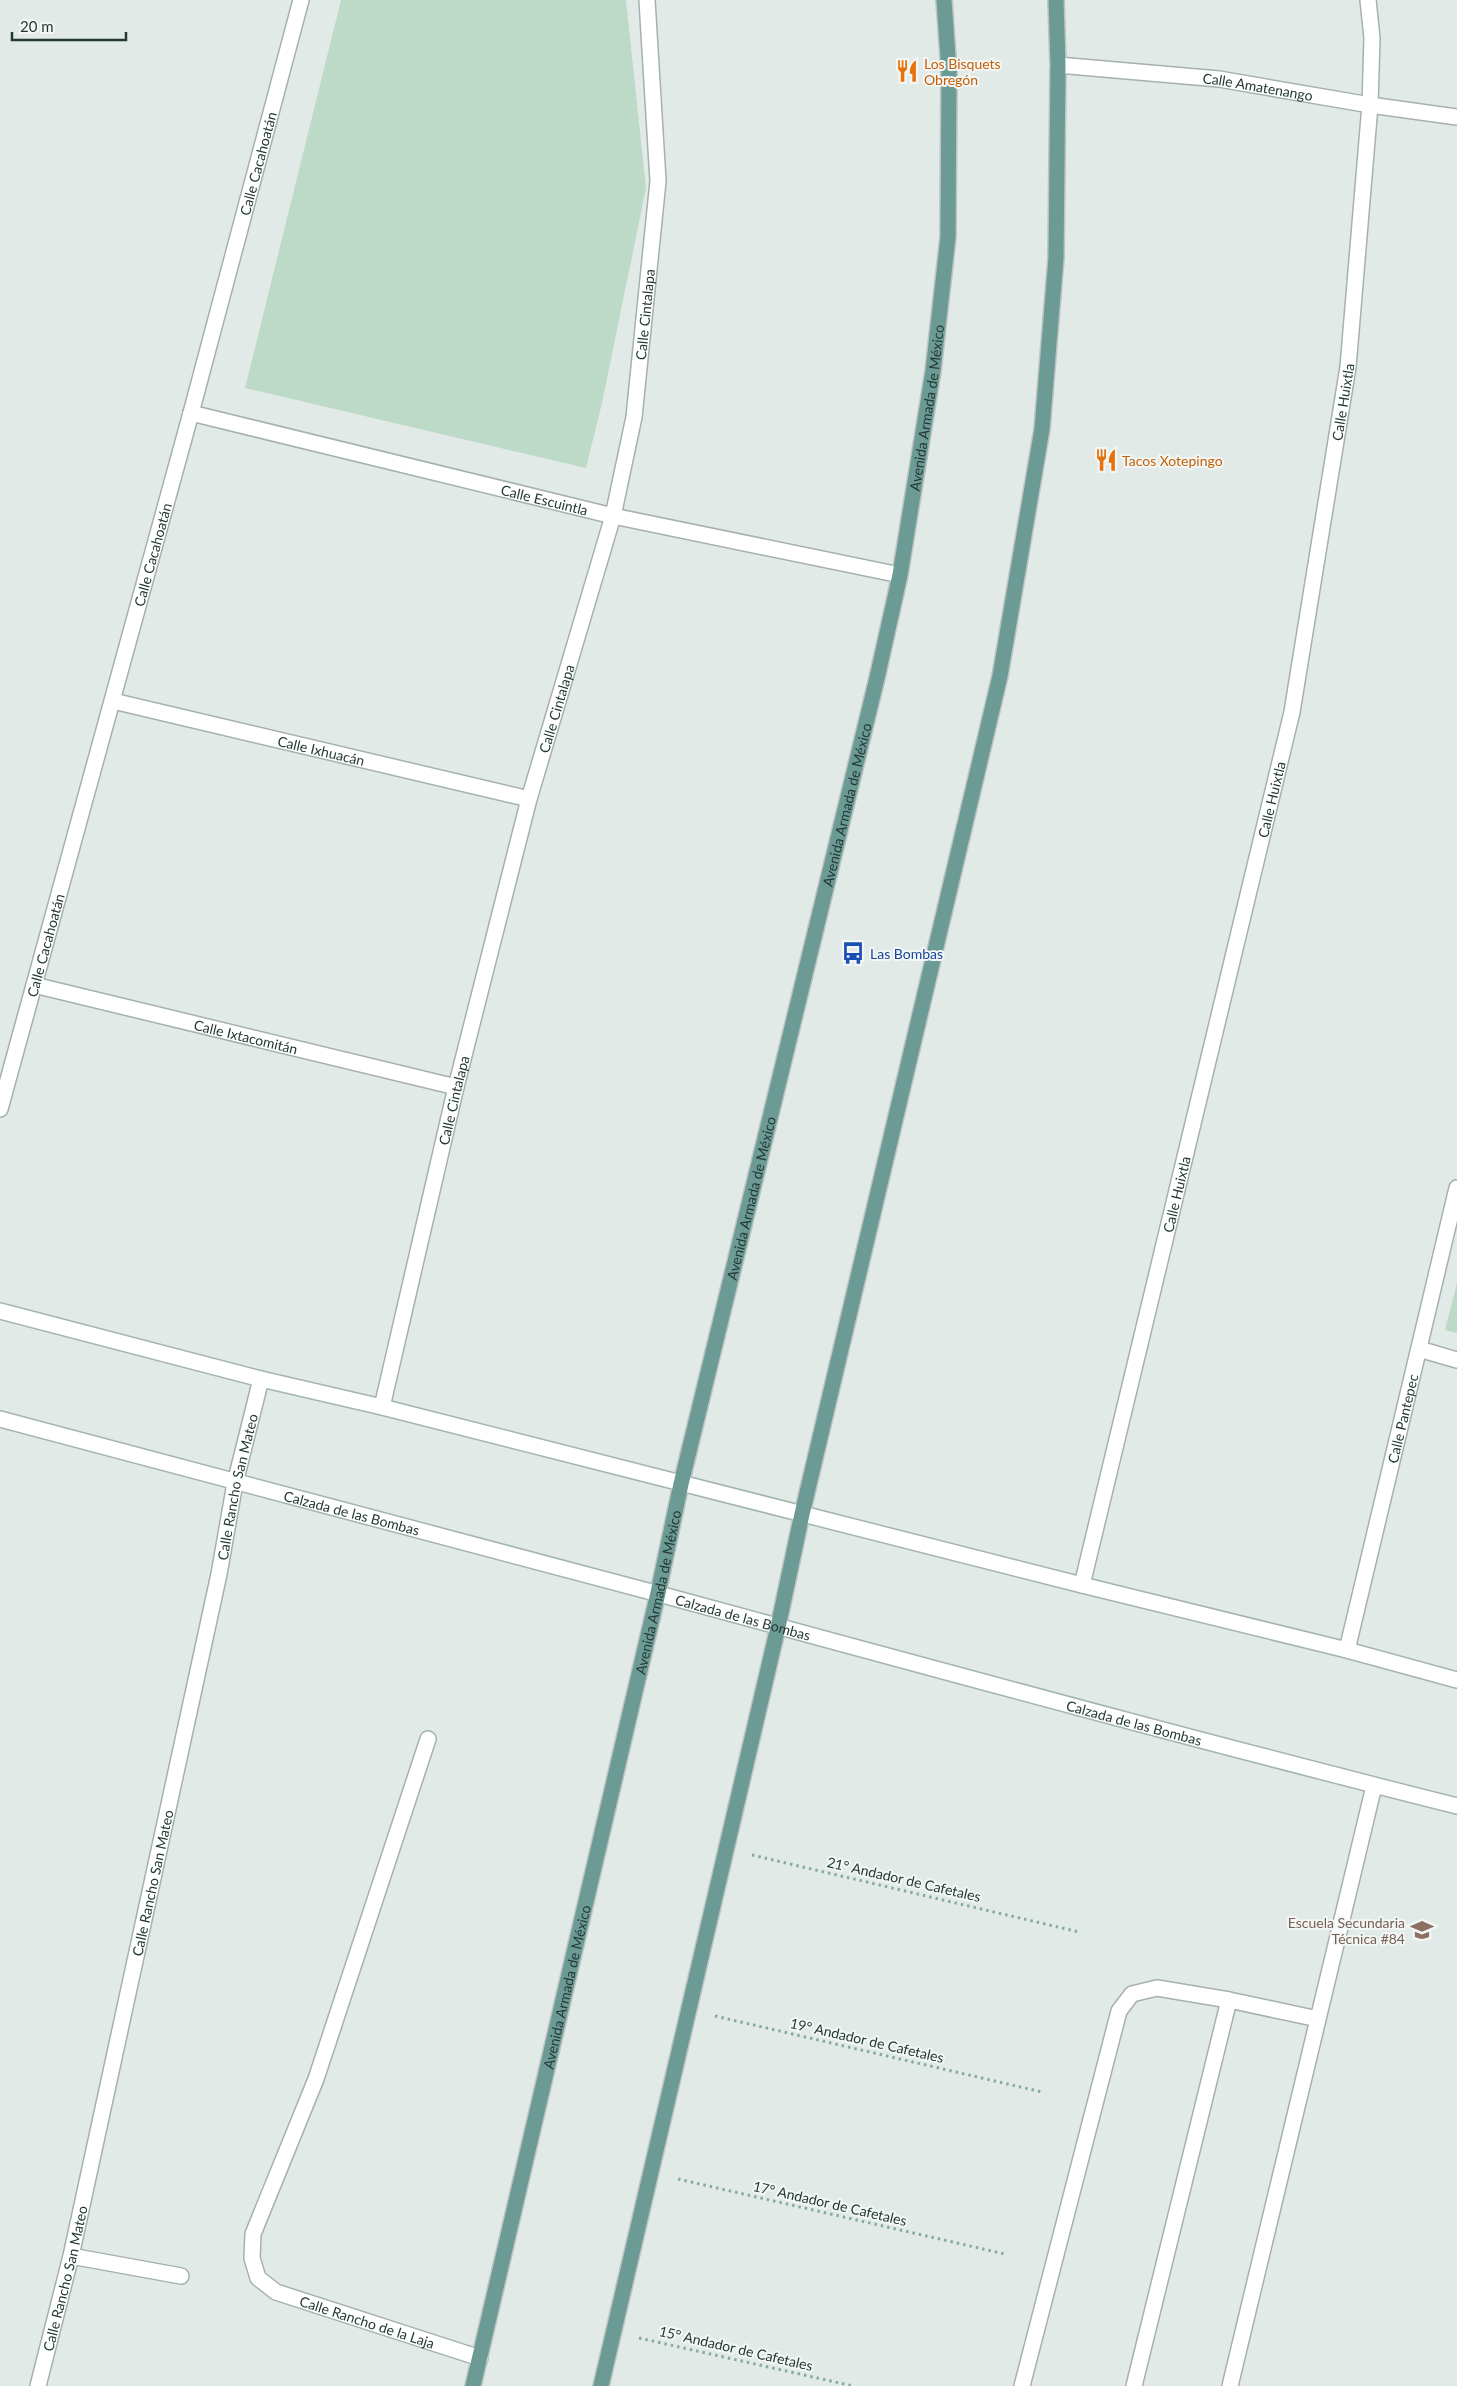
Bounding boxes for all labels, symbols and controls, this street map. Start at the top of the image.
scale bar [12,10,126,42]
text: 20 m [20,17,54,35]
place label: Los Bisquets Obregón [924,55,1001,88]
restaurant icon: Los Bisquets Obregón [894,58,920,84]
street label: Calle Amatenango [1202,69,1314,104]
street label: Calle Cacahoatán [236,110,279,217]
street label: Calle Cintalapa [631,268,658,361]
street label: Avenida Armada de México [905,324,947,492]
street label: Calle Huixtla [1328,363,1357,442]
restaurant icon: Tacos Xotepingo [1093,447,1119,473]
place label: Tacos Xotepingo [1122,452,1223,469]
street label: Calle Escuintla [499,481,590,518]
street label: Calle Cacahoatán [130,501,174,608]
street label: Calle Cintalapa [535,662,577,755]
street label: Avenida Armada de México [818,721,874,888]
street label: Calle Ixhuacán [276,732,367,769]
street label: Calle Huixtla [1254,759,1288,839]
street label: Calle Cacahoatán [23,892,67,999]
bus stop icon: Las Bombas [840,940,866,966]
place label: Las Bombas [870,945,943,962]
street label: Calle Ixtacomitán [192,1015,299,1057]
street label: Calle Cintalapa [434,1054,472,1147]
street label: Avenida Armada de México [722,1114,779,1282]
street label: Calle Huixtla [1159,1154,1193,1234]
street label: Calle Pantepec [1383,1372,1421,1465]
street label: Calle Rancho San Mateo [213,1412,261,1561]
street label: Calzada de las Bombas [282,1486,421,1538]
street label: Avenida Armada de México [631,1508,684,1676]
street label: Calzada de las Bombas [674,1590,813,1643]
street label: Calzada de las Bombas [1065,1696,1204,1748]
street label: Calle Rancho San Mateo [128,1808,176,1958]
street label: 21° Andador de Cafetales [826,1853,982,1905]
street label: Avenida Armada de México [539,1903,593,2070]
place label: Escuela Secundaria Técnica #84 [1288,1914,1405,1947]
school or university icon: Escuela Secundaria Técnica #84 [1409,1917,1435,1943]
street label: 19° Andador de Cafetales [789,2014,945,2066]
street label: 17° Andador de Cafetales [752,2177,908,2229]
street label: Calle Rancho San Mateo [39,2204,90,2353]
street label: Calle Rancho de la Laja [298,2292,437,2351]
street label: 15° Andador de Cafetales [658,2322,814,2374]

